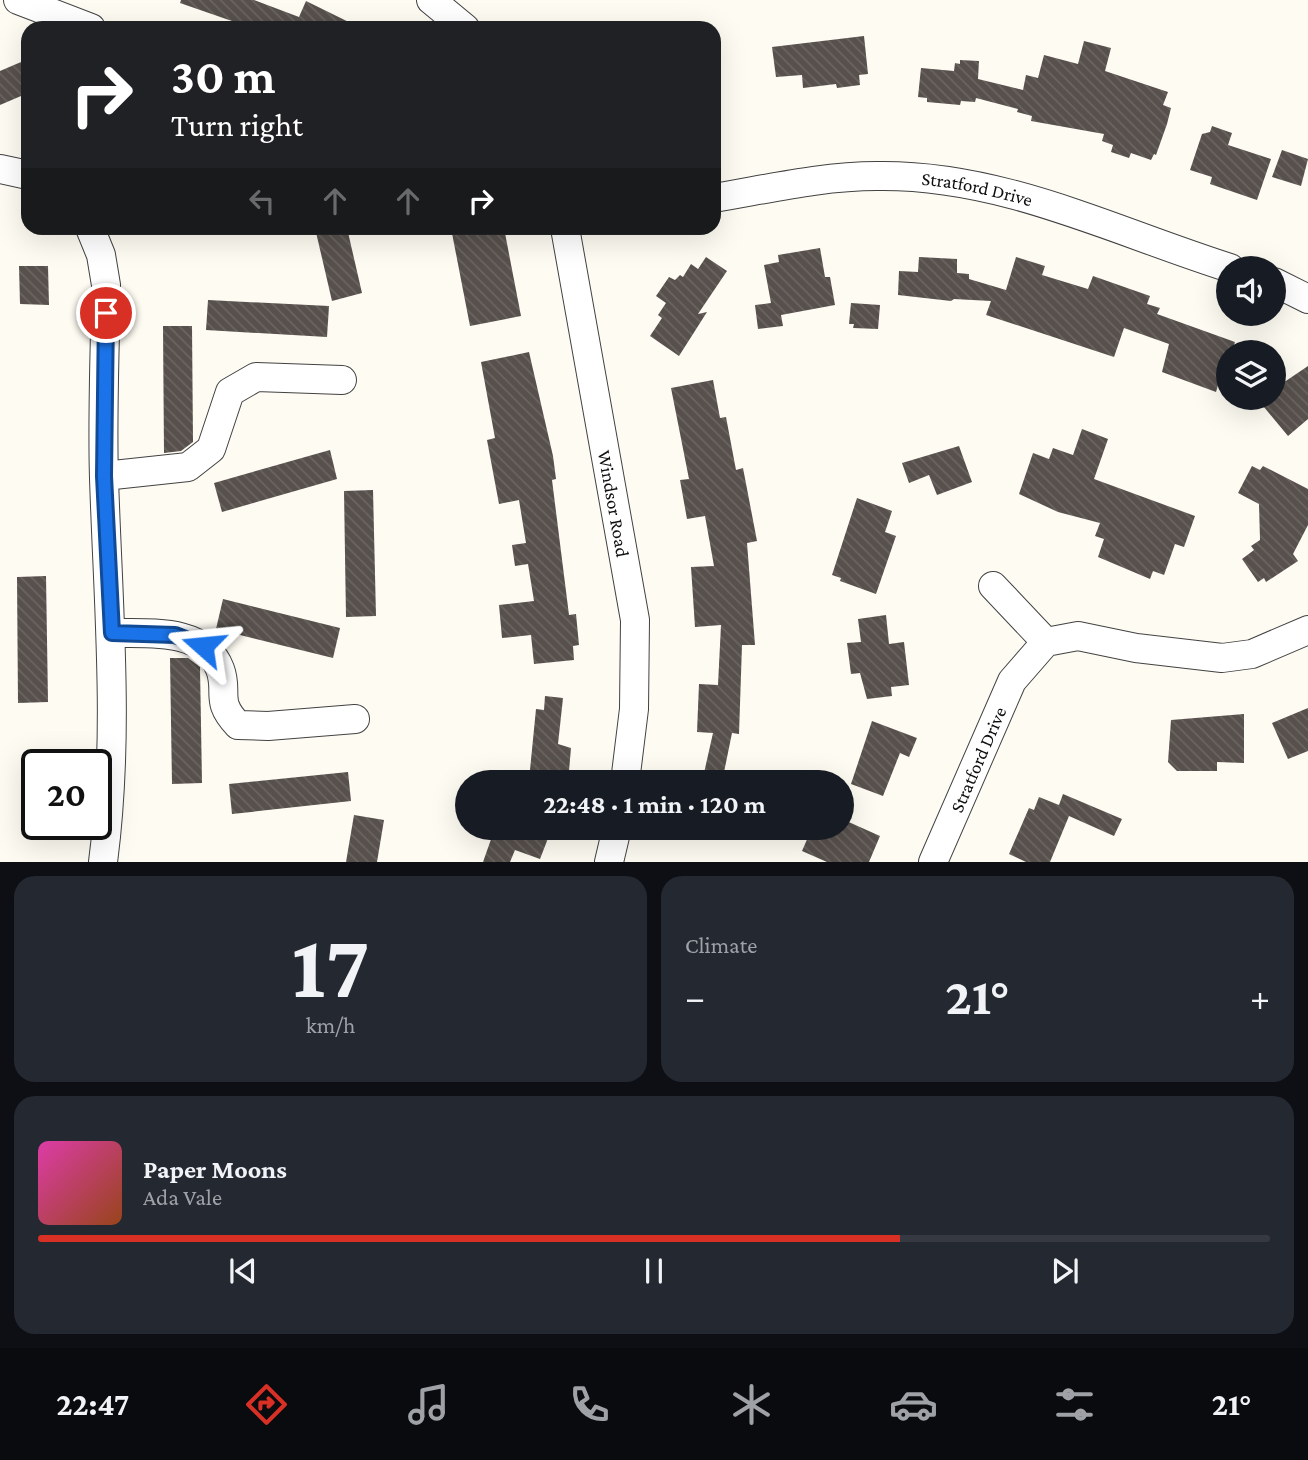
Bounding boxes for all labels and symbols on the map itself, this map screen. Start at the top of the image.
street label: Stratford Drive [921,167,1035,210]
pin [76,283,136,343]
street label: Windsor Road [594,449,634,559]
position arrow [166,609,240,683]
street label: Stratford Drive [946,703,1010,815]
speed limit sign: 20 [21,749,112,840]

